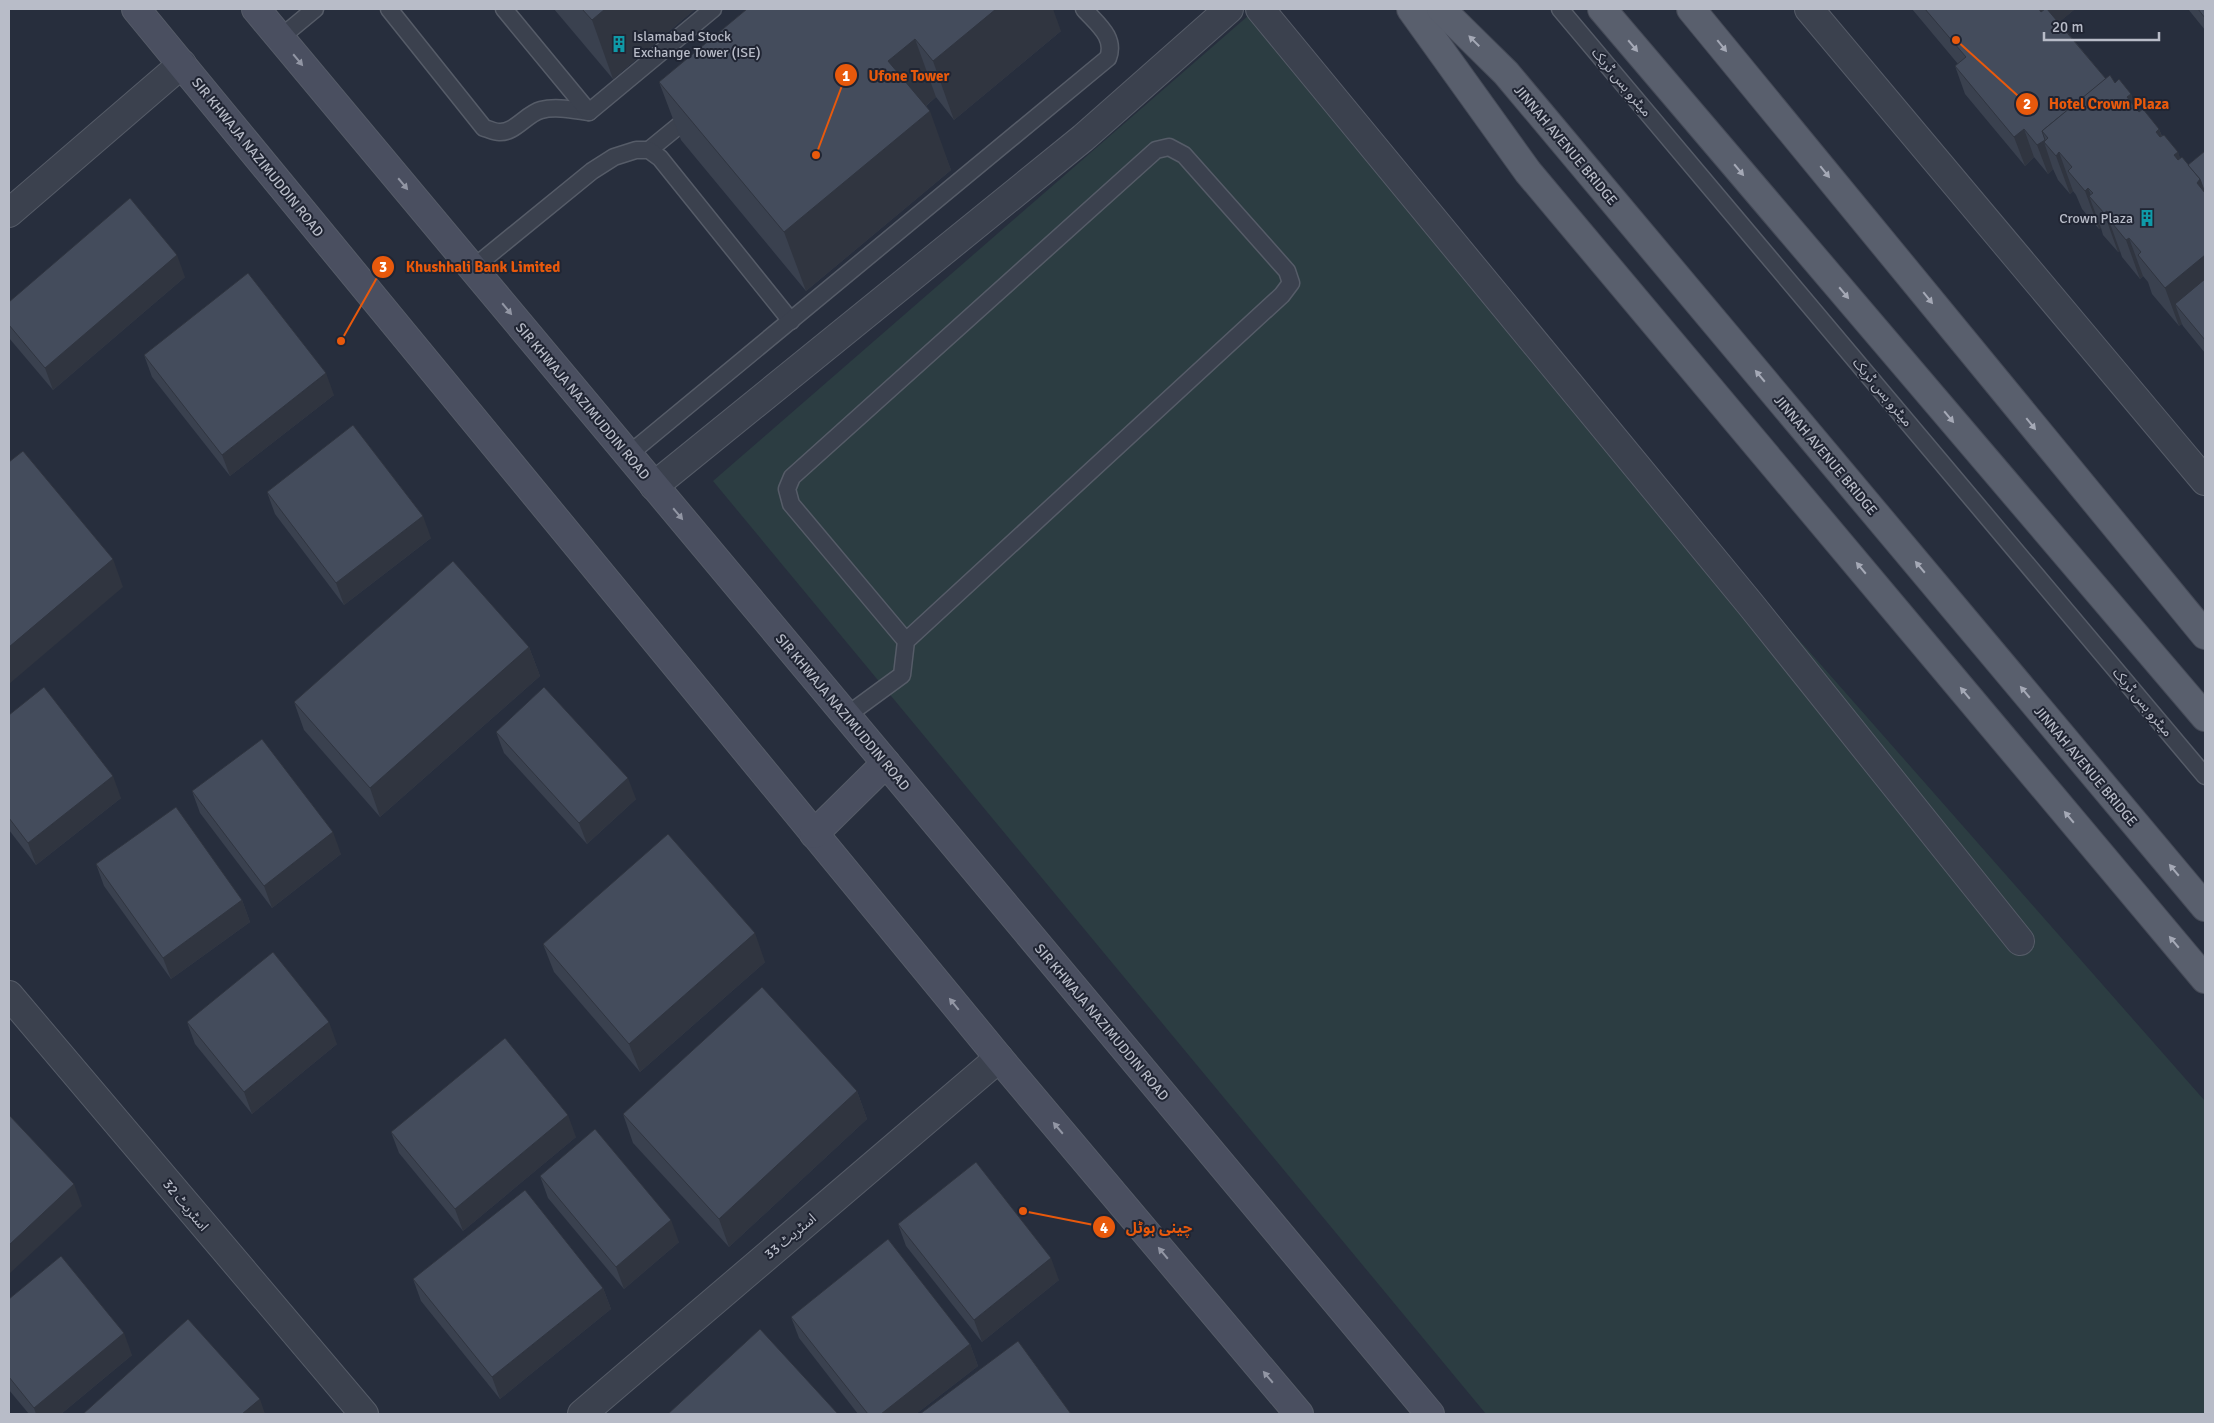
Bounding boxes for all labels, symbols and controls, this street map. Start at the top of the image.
scale bar [2044,10,2159,42]
text: 20 m [2052,18,2083,36]
place label: Islamabad Stock Exchange Tower (ISE) [633,28,761,61]
building icon: Islamabad Stock Exchange Tower (ISE) [609,34,629,54]
one-way arrow [1468,35,1480,47]
one-way arrow [1628,39,1639,52]
one-way arrow [1716,40,1728,52]
street label: میٹرو بس ٹریک [1588,45,1655,120]
one-way arrow [293,53,304,66]
callout: Ufone Tower [834,60,960,90]
text: 1 [842,67,850,85]
text: Ufone Tower [868,67,950,85]
street label: SIR KHWAJA NAZIMUDDIN ROAD [188,74,327,240]
street label: JINNAH AVENUE BRIDGE [1511,82,1621,209]
callout: Hotel Crown Plaza [2014,89,2180,119]
text: 2 [2023,95,2031,113]
text: Hotel Crown Plaza [2049,95,2169,113]
one-way arrow [1733,163,1744,176]
one-way arrow [1819,166,1830,178]
one-way arrow [397,177,408,190]
building icon: Crown Plaza [2137,208,2157,228]
place label: Crown Plaza [2059,210,2133,227]
callout: Khushhali Bank Limited [371,252,570,282]
text: 3 [379,258,387,276]
text: Khushhali Bank Limited [406,258,560,276]
one-way arrow [1838,287,1850,299]
one-way arrow [1922,291,1933,304]
one-way arrow [501,302,512,315]
street label: SIR KHWAJA NAZIMUDDIN ROAD [512,319,653,483]
street label: میٹرو بس ٹریک [1849,355,1916,430]
one-way arrow [1754,369,1765,382]
street label: JINNAH AVENUE BRIDGE [1771,392,1881,519]
one-way arrow [1944,410,1955,423]
one-way arrow [2025,417,2036,430]
one-way arrow [672,508,684,520]
one-way arrow [1915,561,1926,574]
one-way arrow [1855,562,1866,575]
street label: SIR KHWAJA NAZIMUDDIN ROAD [772,630,913,794]
street label: میٹرو بس ٹریک [2109,665,2176,740]
one-way arrow [2019,686,2030,699]
one-way arrow [1959,687,1971,699]
street label: JINNAH AVENUE BRIDGE [2031,703,2141,830]
one-way arrow [2064,811,2075,824]
one-way arrow [2169,864,2180,876]
one-way arrow [2168,936,2180,948]
street label: SIR KHWAJA NAZIMUDDIN ROAD [1031,940,1172,1104]
one-way arrow [949,997,960,1010]
one-way arrow [1053,1122,1064,1135]
street label: اسٹریٹ 32 [159,1176,212,1235]
street label: اسٹریٹ 33 [761,1210,820,1263]
callout: چینی ہوٹل [1091,1212,1203,1242]
text: 4 [1100,1219,1108,1237]
text: چینی ہوٹل [1126,1219,1193,1238]
one-way arrow [1157,1247,1169,1259]
one-way arrow [1262,1371,1273,1384]

